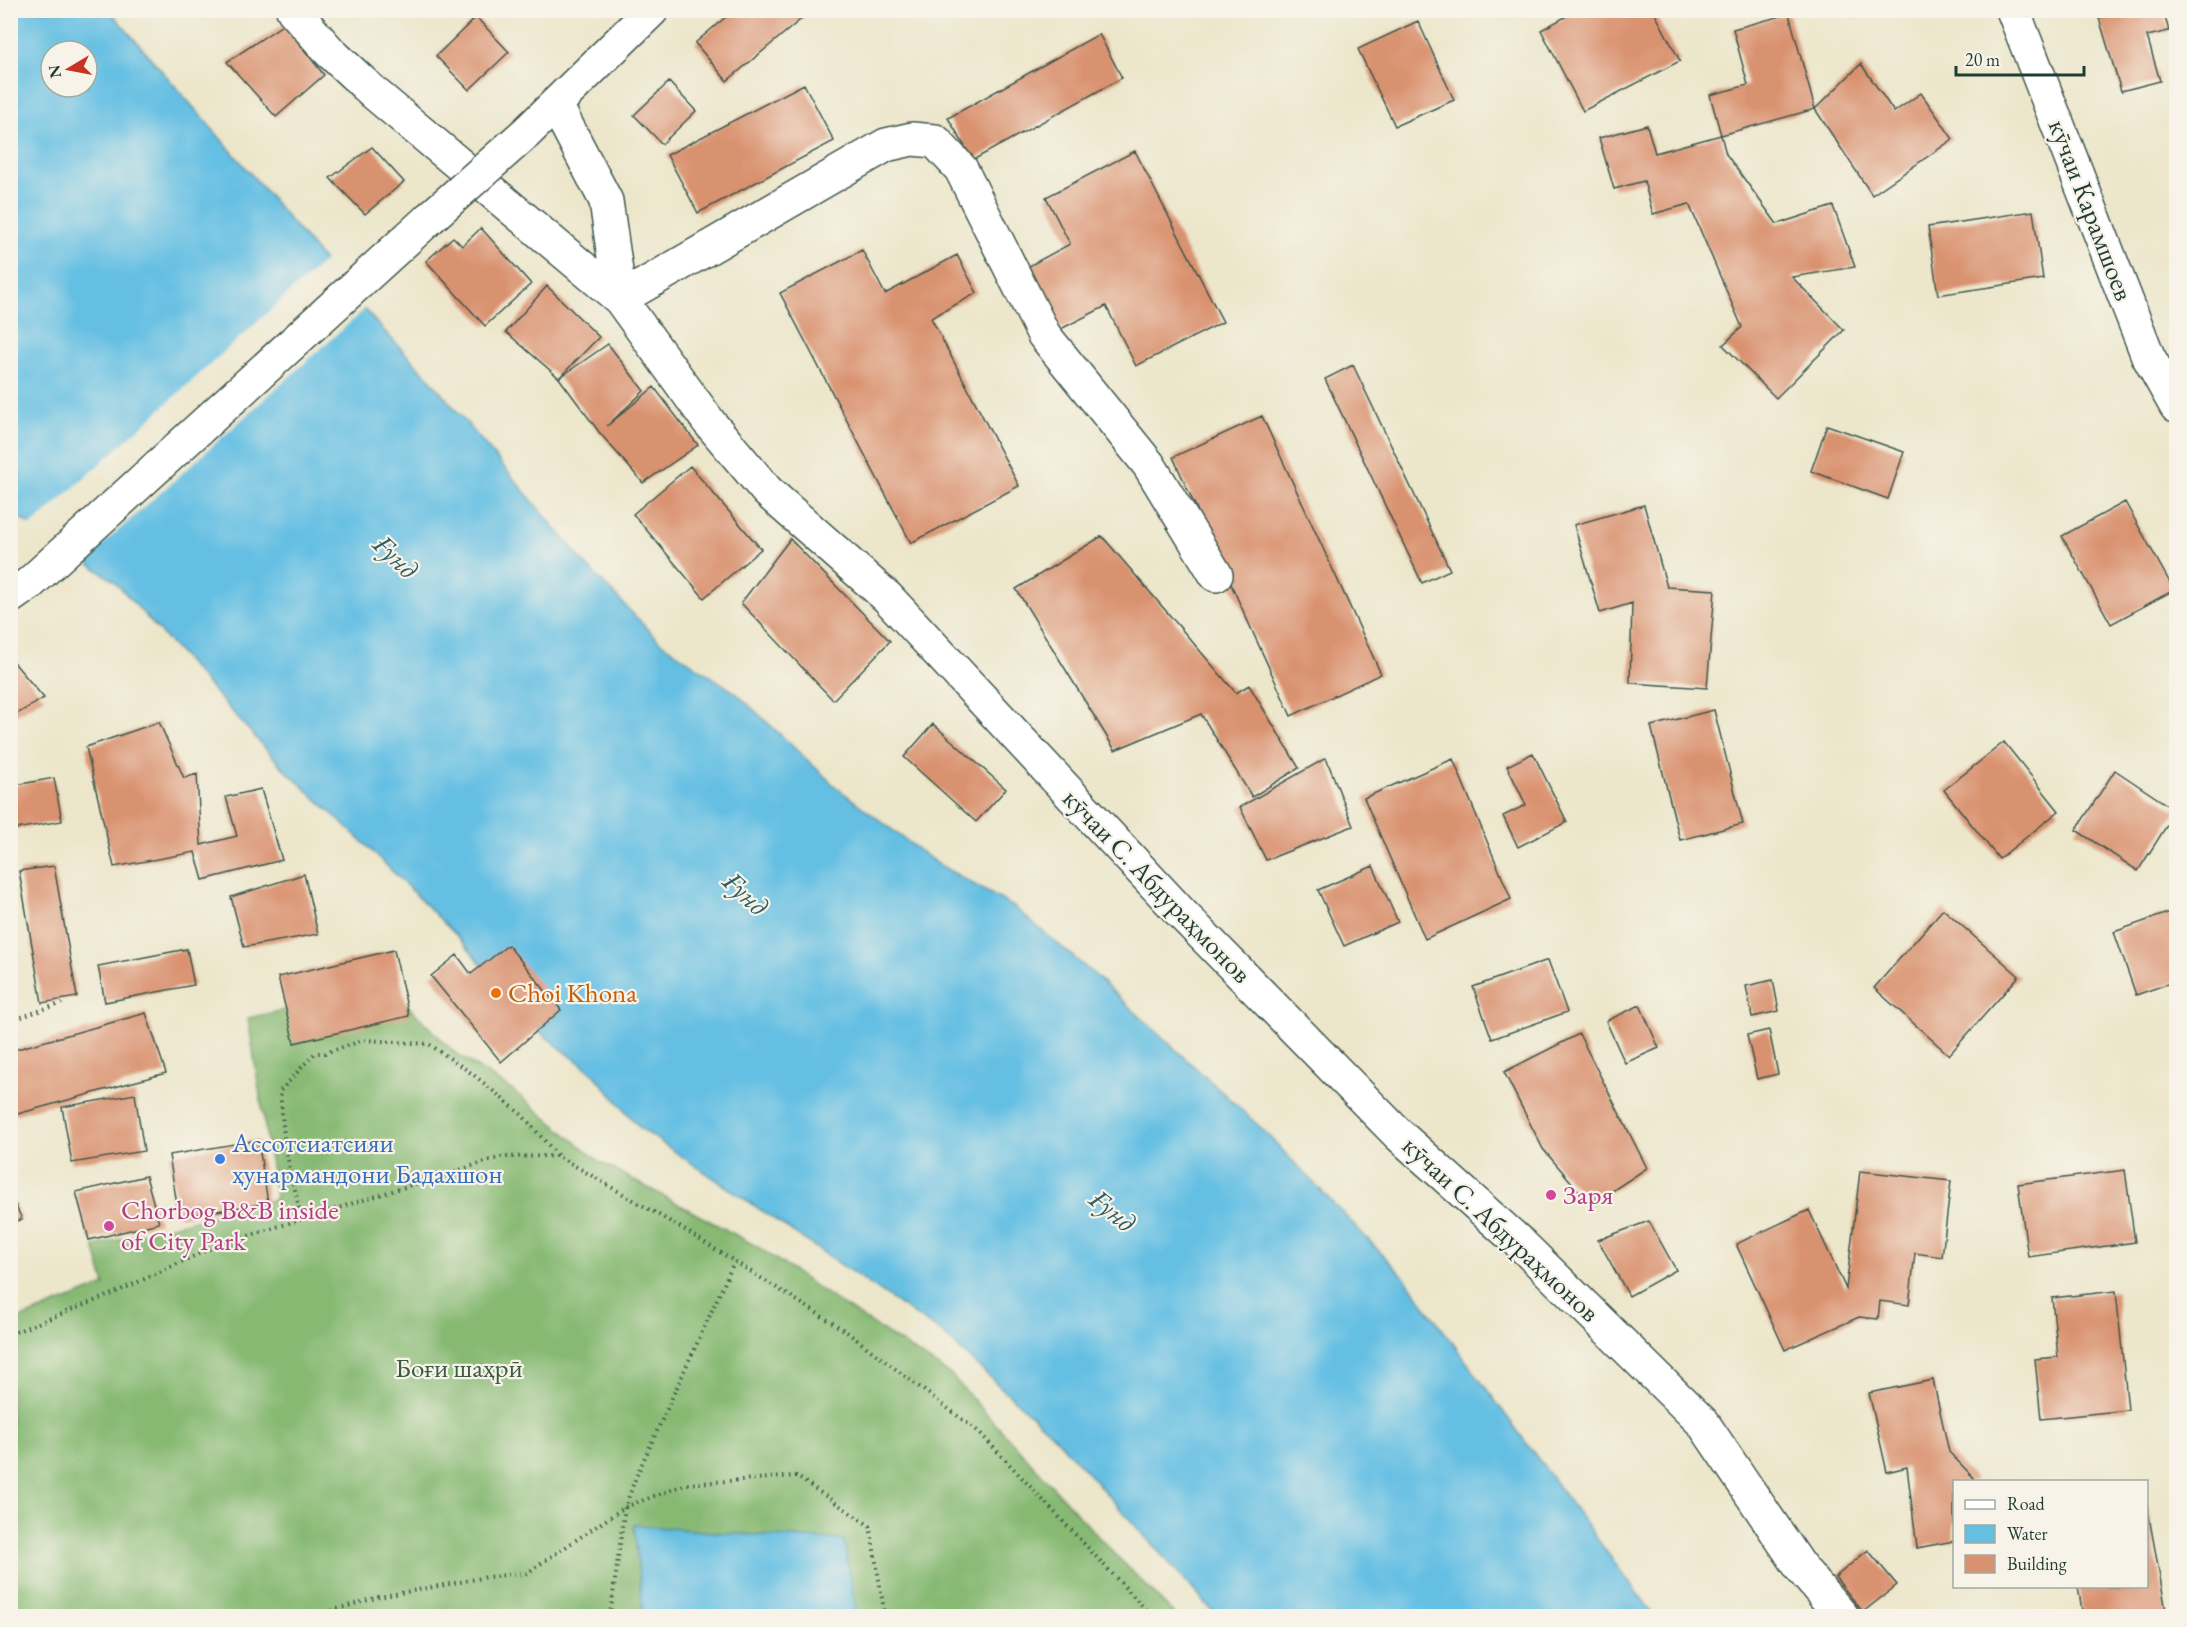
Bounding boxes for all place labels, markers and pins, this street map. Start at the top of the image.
place label: Choi Khona [508,975,637,1010]
marker: Choi Khona [489,986,503,1000]
place label: Ассотсиатсияи ҳунармандони Бадахшон [231,1125,503,1191]
marker: Ассотсиатсияи ҳунармандони Бадахшон [213,1152,227,1166]
place label: Заря [1563,1177,1613,1212]
marker: Заря [1544,1188,1558,1202]
place label: Chorbog B&B inside of City Park [121,1192,339,1258]
marker: Chorbog B&B inside of City Park [102,1219,116,1233]

